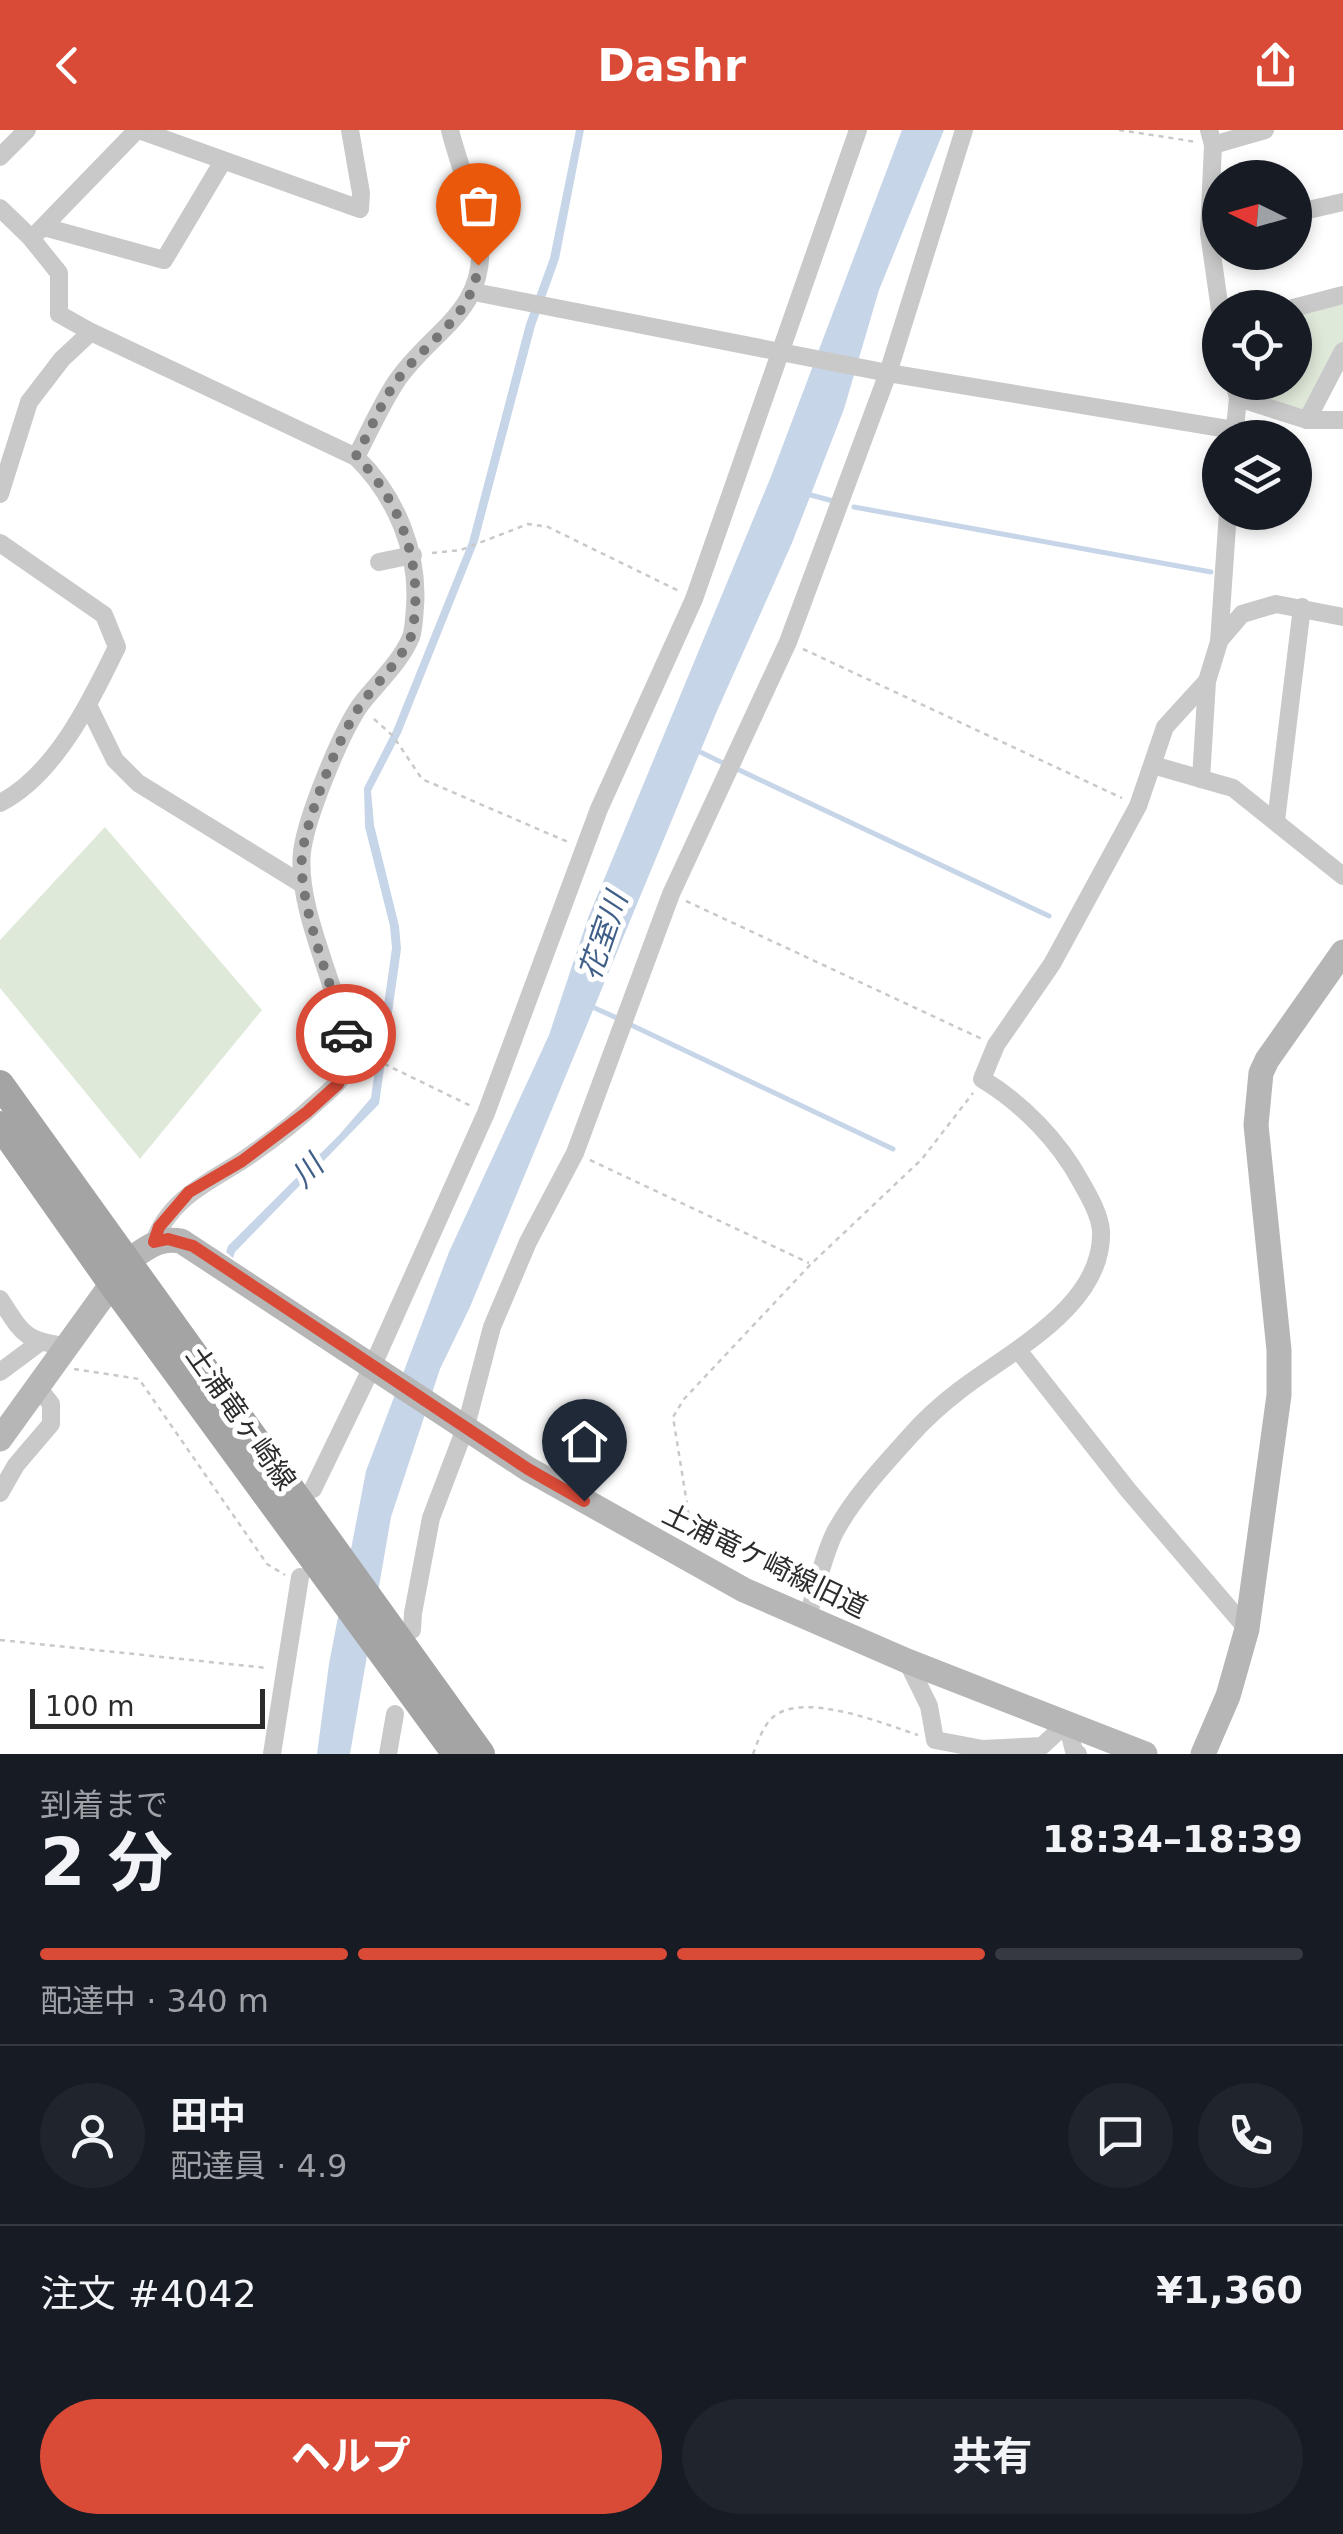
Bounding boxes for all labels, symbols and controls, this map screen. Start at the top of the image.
icon: back [40,38,95,93]
icon: share [1248,38,1303,93]
text: Dashr [597,39,746,92]
north arrow [1202,160,1312,270]
map controls [1202,160,1312,530]
pin [436,163,521,266]
icon: bag [451,178,506,233]
button: locate [1202,290,1312,400]
button: layers [1202,420,1312,530]
water label: 花室川 [572,885,635,984]
courier [296,984,396,1084]
icon: car [319,1007,374,1062]
water label: 川 [284,1146,332,1194]
street label: 土浦竜ヶ崎線 [179,1340,303,1496]
pin [542,1399,627,1502]
icon: home [557,1414,612,1469]
street label: 土浦竜ケ崎線旧道 [657,1497,873,1625]
scale bar [30,1684,265,1728]
text: 100 m [45,1690,135,1723]
text: 到着まで [40,1786,168,1824]
text: 18:34–18:39 [1042,1817,1303,1861]
text: 2 分 [40,1825,173,1900]
text: 配達中 · 340 m [40,1982,269,2020]
button: person [40,2083,145,2188]
button: chat [1068,2083,1173,2188]
button: phone [1198,2083,1303,2188]
text: 田中 [170,2094,246,2138]
text: 配達員 · 4.9 [170,2147,347,2185]
text: ¥1,360 [1156,2268,1303,2312]
text: 注文 #4042 [40,2272,257,2316]
button: ヘルプ [40,2399,662,2514]
button: 共有 [682,2399,1303,2514]

